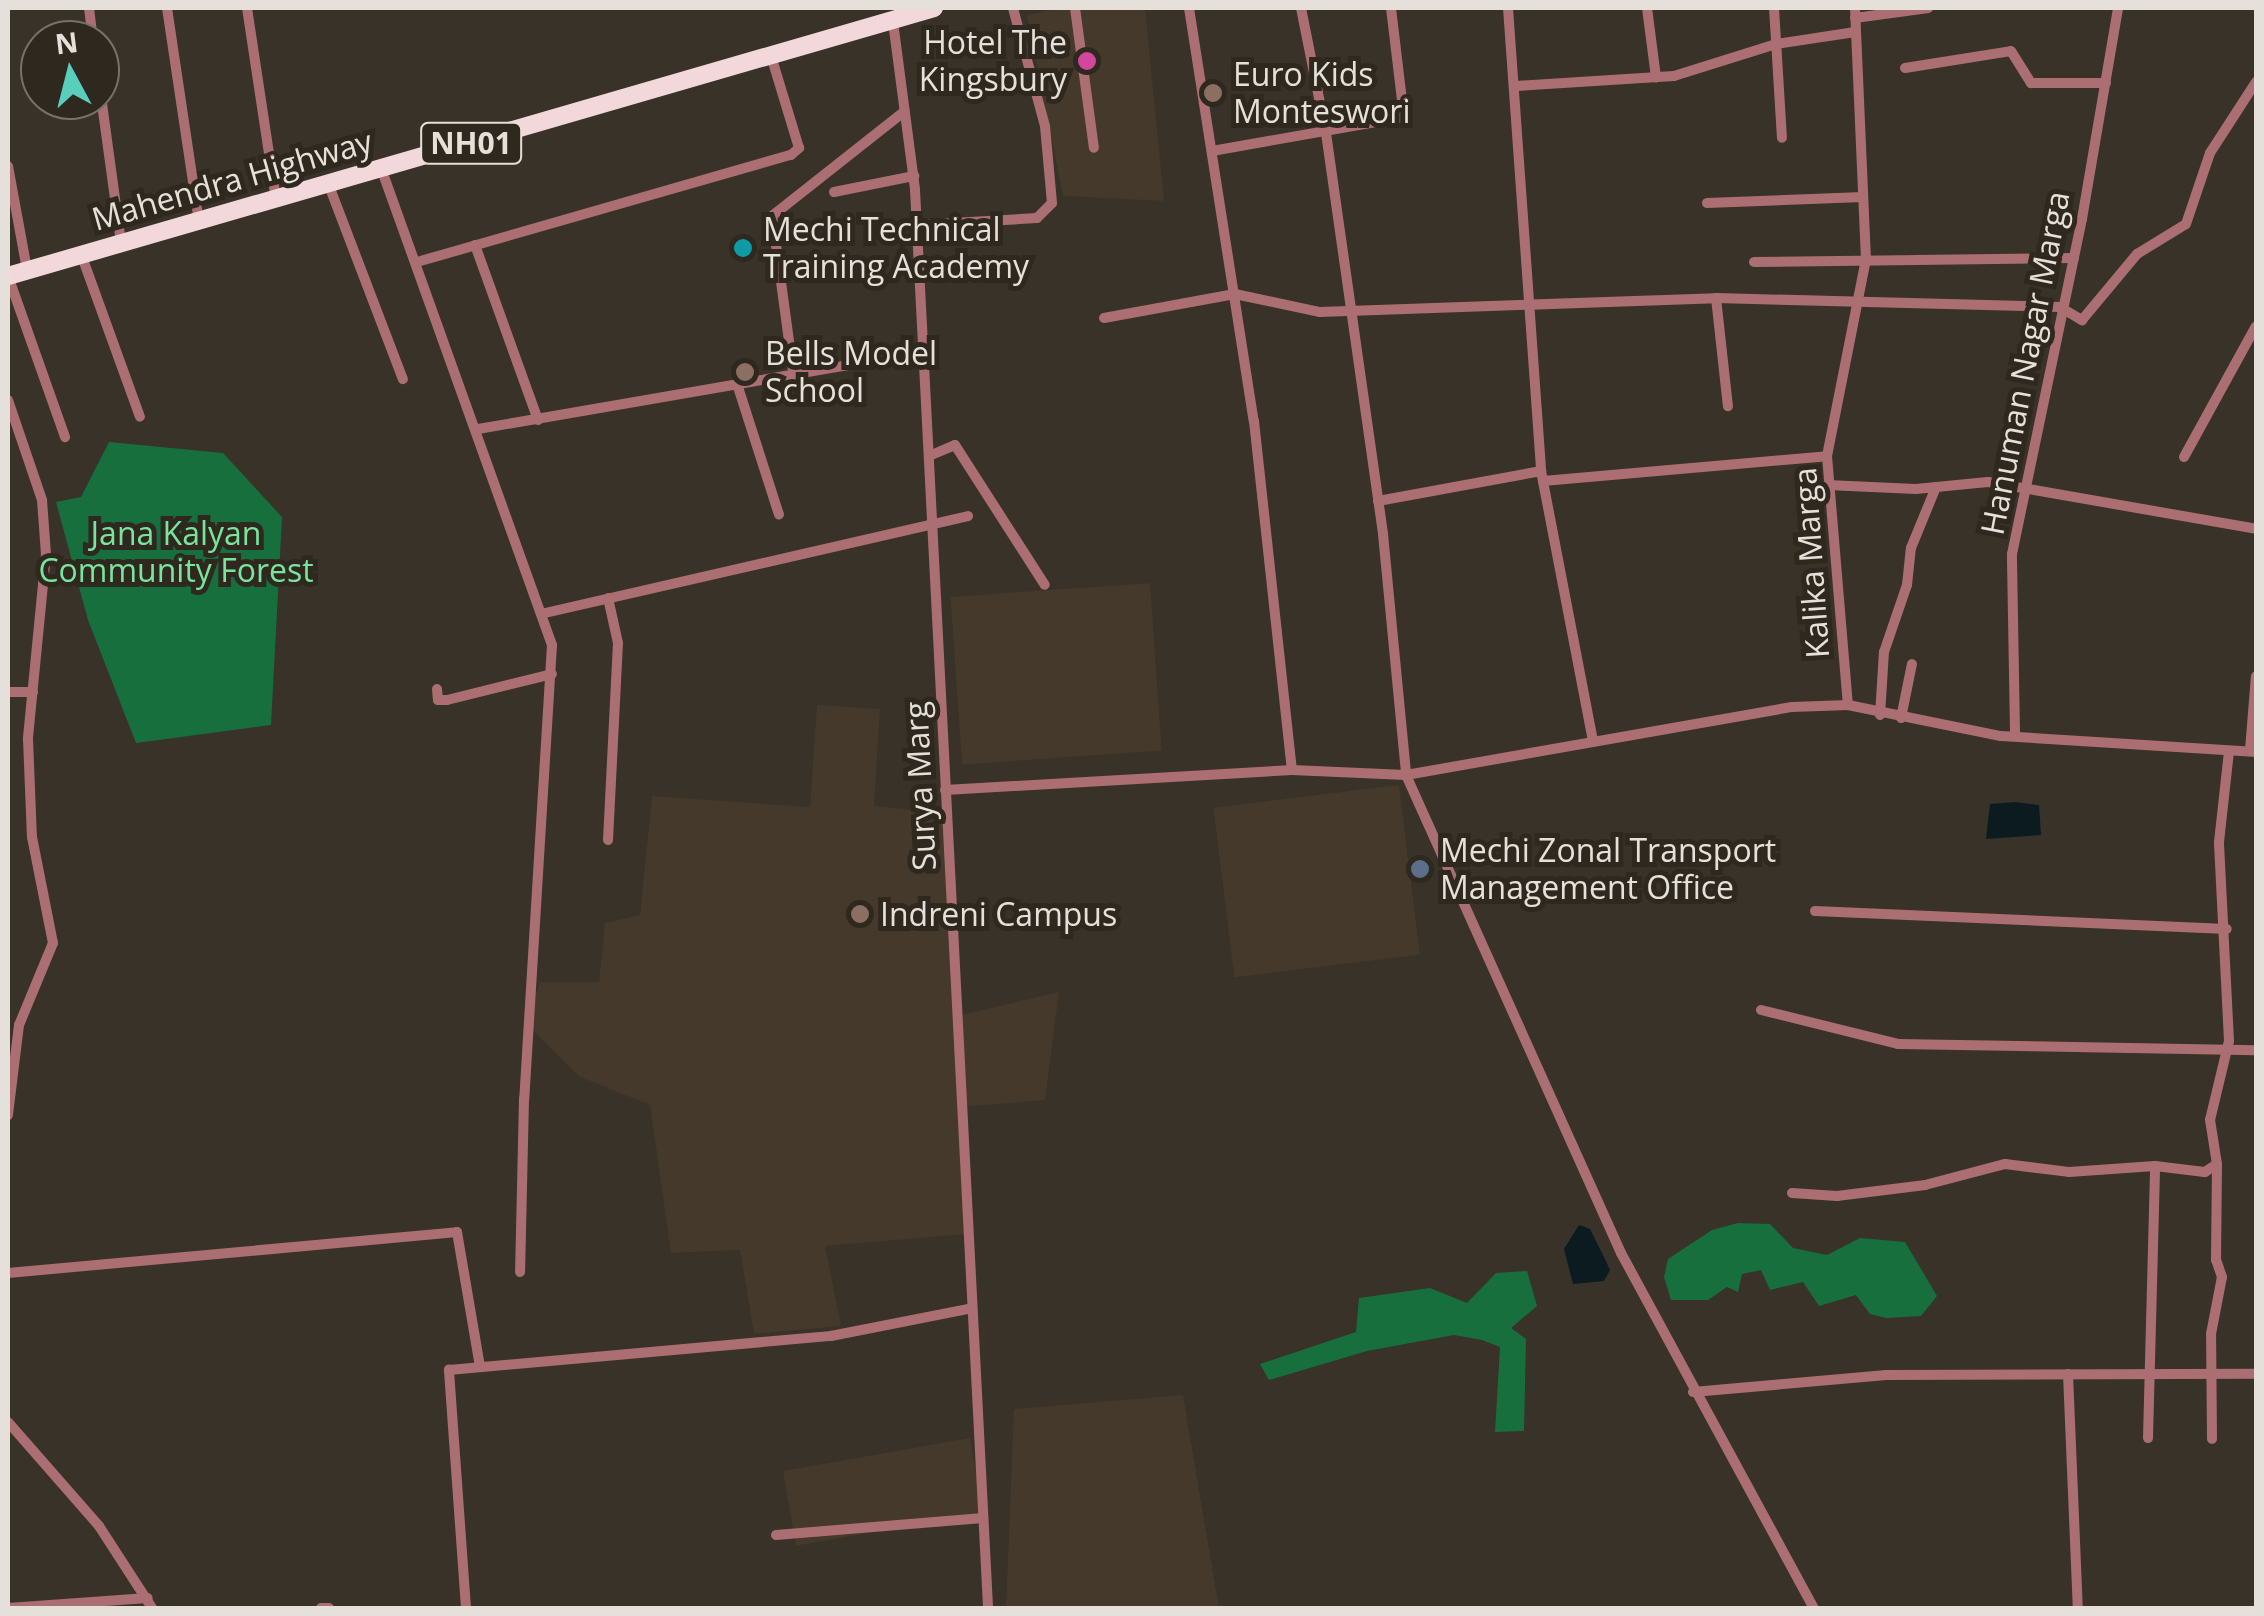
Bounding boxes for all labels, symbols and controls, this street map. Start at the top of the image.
north arrow [20,20,120,120]
text: N [53,22,80,62]
place label: Hotel The Kingsbury [919,24,1067,99]
marker: Hotel The Kingsbury [1076,50,1098,72]
place label: Euro Kids Monteswori [1233,56,1410,131]
marker: Euro Kids Monteswori [1202,82,1224,104]
road number: NH01 [418,118,524,168]
street label: Mahendra Highway [87,122,377,238]
street label: Hanuman Nagar Marga [1973,188,2077,538]
place label: Mechi Technical Training Academy [763,211,1029,286]
marker: Mechi Technical Training Academy [732,237,754,259]
place label: Bells Model School [765,335,937,410]
marker: Bells Model School [734,361,756,383]
street label: Kalika Marga [1785,466,1837,660]
park label: Jana Kalyan Community Forest [38,515,314,590]
street label: Surya Marg [896,700,944,872]
place label: Mechi Zonal Transport Management Office [1440,832,1776,907]
marker: Mechi Zonal Transport Management Office [1409,858,1431,880]
place label: Indreni Campus [880,895,1117,933]
marker: Indreni Campus [849,903,871,925]

